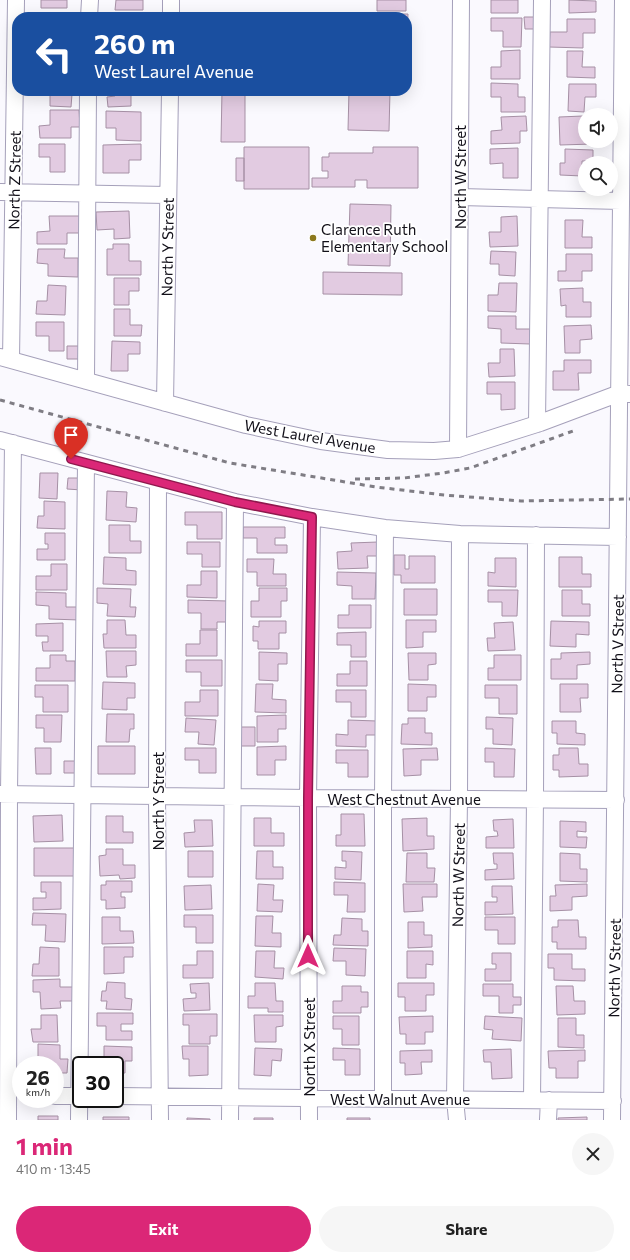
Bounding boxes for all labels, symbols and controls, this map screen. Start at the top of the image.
text: 260 m [94,26,175,60]
icon: left [28,28,80,80]
text: West Laurel Avenue [94,60,254,82]
map controls [578,108,618,196]
button: sound [578,108,618,148]
street label: North W Street [451,125,469,229]
street label: North Z Street [4,130,24,230]
button: search [578,156,618,196]
street label: North Y Street [157,197,177,297]
place label: Clarence Ruth Elementary School [321,220,448,255]
marker: Clarence Ruth Elementary School [308,233,318,243]
street label: West Laurel Avenue [243,416,377,456]
pin [54,418,88,459]
icon: arrive [60,424,82,446]
street label: North V Street [607,594,627,694]
street label: North Y Street [149,752,167,850]
street label: West Chestnut Avenue [327,790,481,808]
street label: North W Street [448,823,468,927]
street label: North V Street [604,918,624,1018]
position arrow [287,935,329,977]
street label: North X Street [300,997,318,1097]
speed limit sign: 30 [72,1056,124,1108]
text: 26 [26,1065,50,1089]
text: km/h [26,1086,50,1098]
street label: West Walnut Avenue [330,1090,470,1108]
text: 1 min [16,1131,73,1160]
button: close [572,1133,614,1175]
text: 410 m · 13:45 [16,1161,91,1177]
button: Exit [16,1206,311,1252]
button: Share [319,1206,614,1252]

